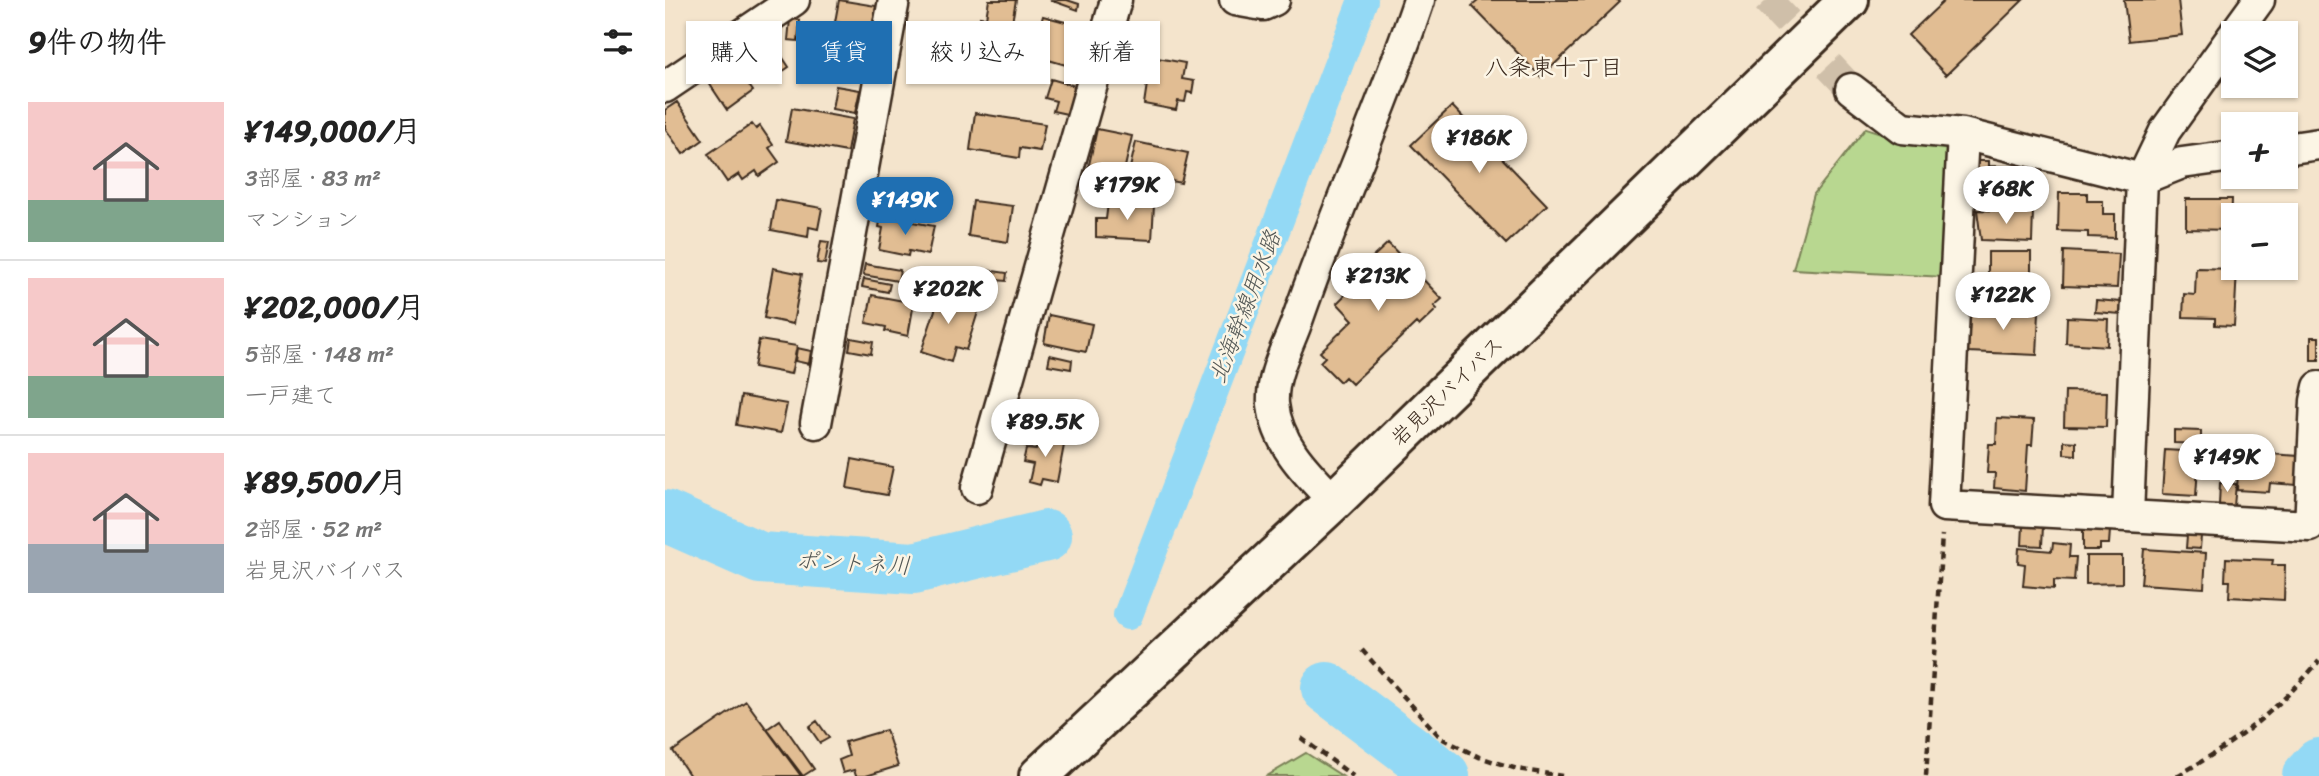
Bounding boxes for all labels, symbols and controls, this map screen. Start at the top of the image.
text: 9件の物件 [28,15,166,69]
chip: 購入 [686,21,782,84]
chip: 賃貸 [796,21,892,84]
chip: 絞り込み [906,21,1050,84]
chip: 新着 [1064,21,1160,84]
map controls [2221,21,2298,280]
button: layers [2221,21,2298,98]
icon: filters [599,23,637,61]
district label: 八条東十丁目 [1485,47,1623,88]
text: ¥149,000/月 [245,104,422,158]
button: + [2221,112,2298,189]
pin: ¥186K [1430,116,1528,175]
text: ¥186K [1447,117,1511,158]
icon: home [84,130,168,214]
text: 3部屋 · 83 m² [245,158,381,199]
pin: ¥179K [1078,162,1176,222]
text: ¥179K [1095,164,1159,205]
pin: ¥68K [1965,166,2047,226]
text: ¥68K [1979,168,2033,209]
pin: ¥149K [856,177,954,237]
text: ¥149K [872,179,938,220]
text: マンション [245,199,359,240]
button: − [2221,203,2298,280]
water label: 北海幹線用水路 [1197,223,1294,389]
pin: ¥213K [1329,254,1427,313]
text: ¥213K [1347,255,1409,296]
pin: ¥202K [899,266,997,326]
text: ¥202K [914,268,982,309]
pin: ¥122K [1954,272,2052,332]
text: ¥122K [1971,274,2035,315]
text: ¥202,000/月 [245,280,425,334]
icon: home [84,306,168,390]
street label: 岩見沢バイパス [1381,326,1513,456]
text: 5部屋 · 148 m² [245,334,394,375]
text: 一戸建て [245,375,337,416]
pin: ¥89.5K [988,400,1102,459]
text: ¥89.5K [1007,401,1083,442]
pin: ¥149K [2178,434,2276,494]
text: ¥149K [2194,436,2260,477]
text: ¥89,500/月 [245,455,407,509]
icon: home [84,481,168,565]
text: 2部屋 · 52 m² [245,509,382,550]
water label: ポントネ川 [795,540,911,586]
text: 岩見沢バイパス [245,550,406,591]

